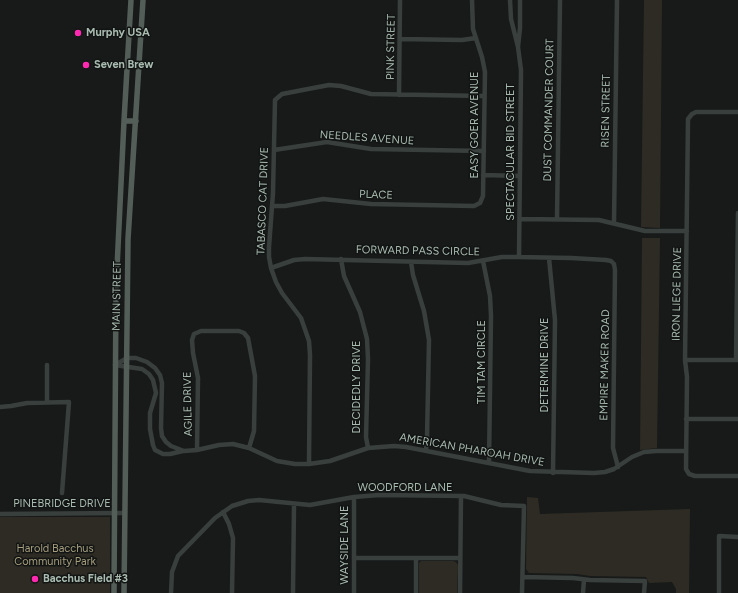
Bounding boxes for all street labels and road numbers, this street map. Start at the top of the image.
street label: PINK STREET [384,14,398,80]
street label: DUST COMMANDER COURT [541,39,557,181]
street label: EASY GOER AVENUE [468,72,482,178]
street label: RISEN STREET [599,74,613,148]
street label: SPECTACULAR BID STREET [504,83,518,221]
street label: NEEDLES AVENUE [319,128,415,148]
street label: TABASCO CAT DRIVE [255,147,271,255]
street label: PLACE [359,188,393,202]
street label: FORWARD PASS CIRCLE [356,243,480,259]
street label: IRON LIEGE DRIVE [670,247,684,341]
street label: MAIN STREET [110,261,124,331]
street label: EMPIRE MAKER ROAD [597,309,613,421]
street label: DETERMINE DRIVE [538,317,552,413]
street label: TIM TAM CIRCLE [475,320,489,404]
street label: DECIDEDLY DRIVE [350,340,364,434]
street label: AGILE DRIVE [181,371,195,437]
street label: AMERICAN PHAROAH DRIVE [398,431,546,469]
street label: WOODFORD LANE [357,481,453,495]
street label: PINEBRIDGE DRIVE [13,497,111,511]
street label: WAYSIDE LANE [338,506,352,584]

